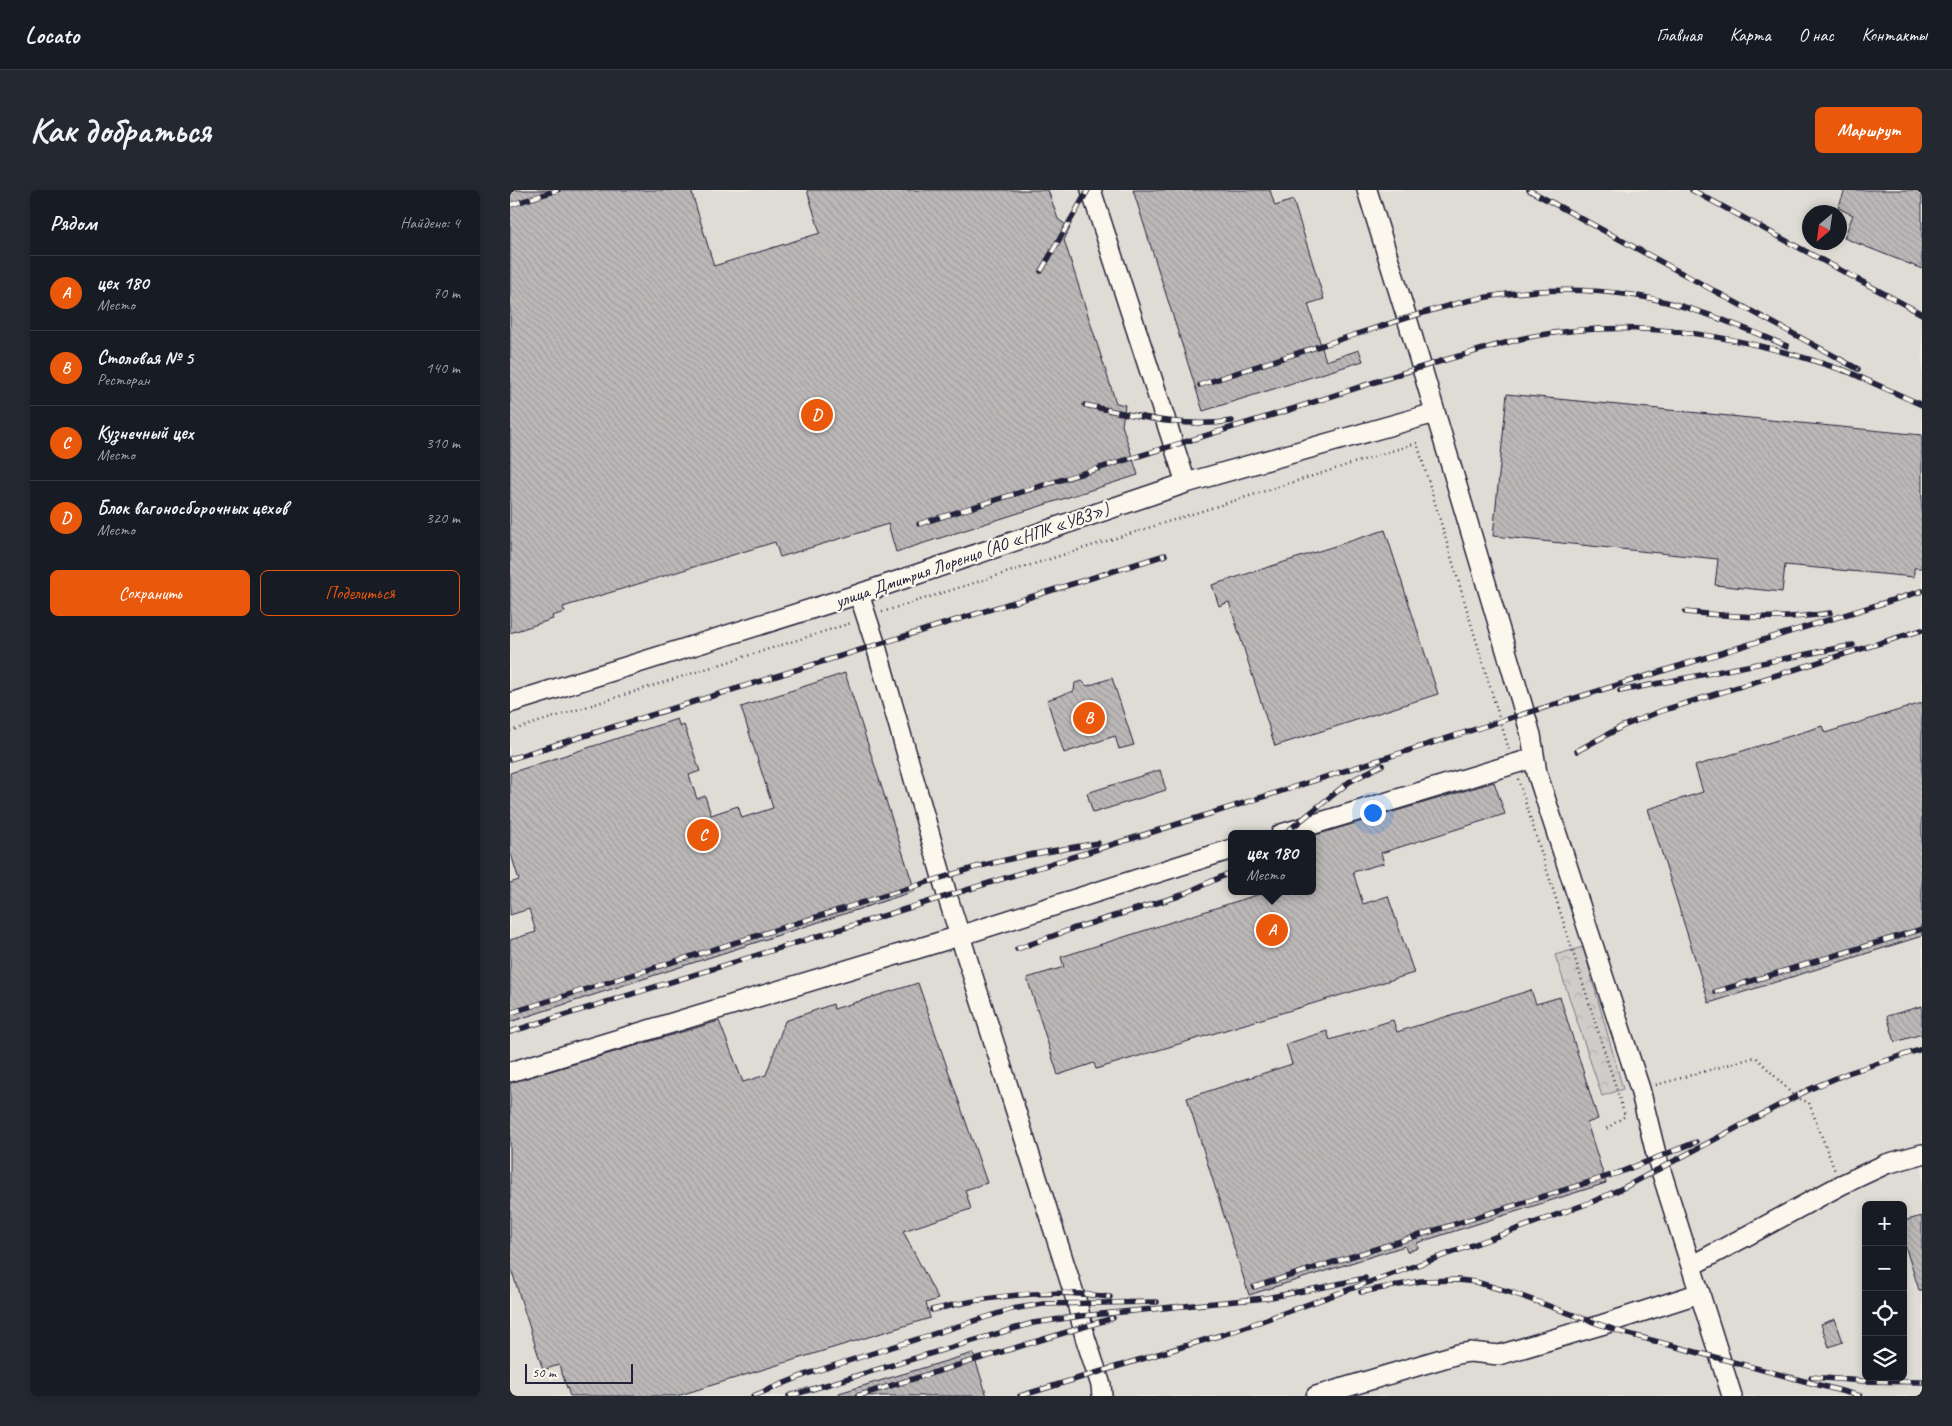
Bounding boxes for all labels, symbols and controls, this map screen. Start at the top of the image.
text: Locato [25,20,79,50]
text: Главная [1657,24,1702,46]
text: Карта [1730,24,1771,46]
text: О нас [1799,24,1834,46]
text: Контакты [1862,24,1927,46]
button: Маршрут [1815,107,1922,153]
text: Как добраться [30,108,211,153]
north arrow [1802,205,1847,250]
text: Рядом [50,210,97,236]
text: Найдено: 4 [400,213,460,233]
text: цех 180 [97,271,149,295]
text: A [62,283,70,303]
text: 70 m [433,283,460,303]
text: Место [97,295,135,315]
text: Столовая № 5 [97,346,193,370]
text: B [62,358,70,378]
text: 140 m [426,358,460,378]
text: Ресторан [97,370,150,390]
pin: D [801,396,833,434]
text: Кузнечный цех [97,421,194,445]
text: C [62,433,70,453]
text: 310 m [426,433,460,453]
text: Место [97,445,135,465]
text: Блок вагоносборочных цехов [97,496,288,520]
street label: улица Дмитрия Лоренцо (АО «НПК «УВЗ») [831,497,1113,613]
text: D [61,508,71,528]
text: 320 m [426,508,460,528]
text: Место [97,520,135,540]
button: Сохранить [50,570,250,616]
button: Поделиться [260,570,460,616]
pin: B [1073,699,1105,737]
your location [1360,800,1386,826]
pin: C [687,816,719,854]
popup [1228,830,1316,895]
text: цех 180 [1246,841,1298,865]
text: Место [1246,865,1284,885]
pin: A [1256,911,1288,949]
map controls [1862,1201,1907,1381]
button: + [1862,1201,1907,1246]
button: − [1862,1246,1907,1291]
button: locate [1862,1291,1907,1336]
button: layers [1862,1336,1907,1381]
scale bar [525,1361,632,1384]
text: 50 m [532,1364,556,1381]

